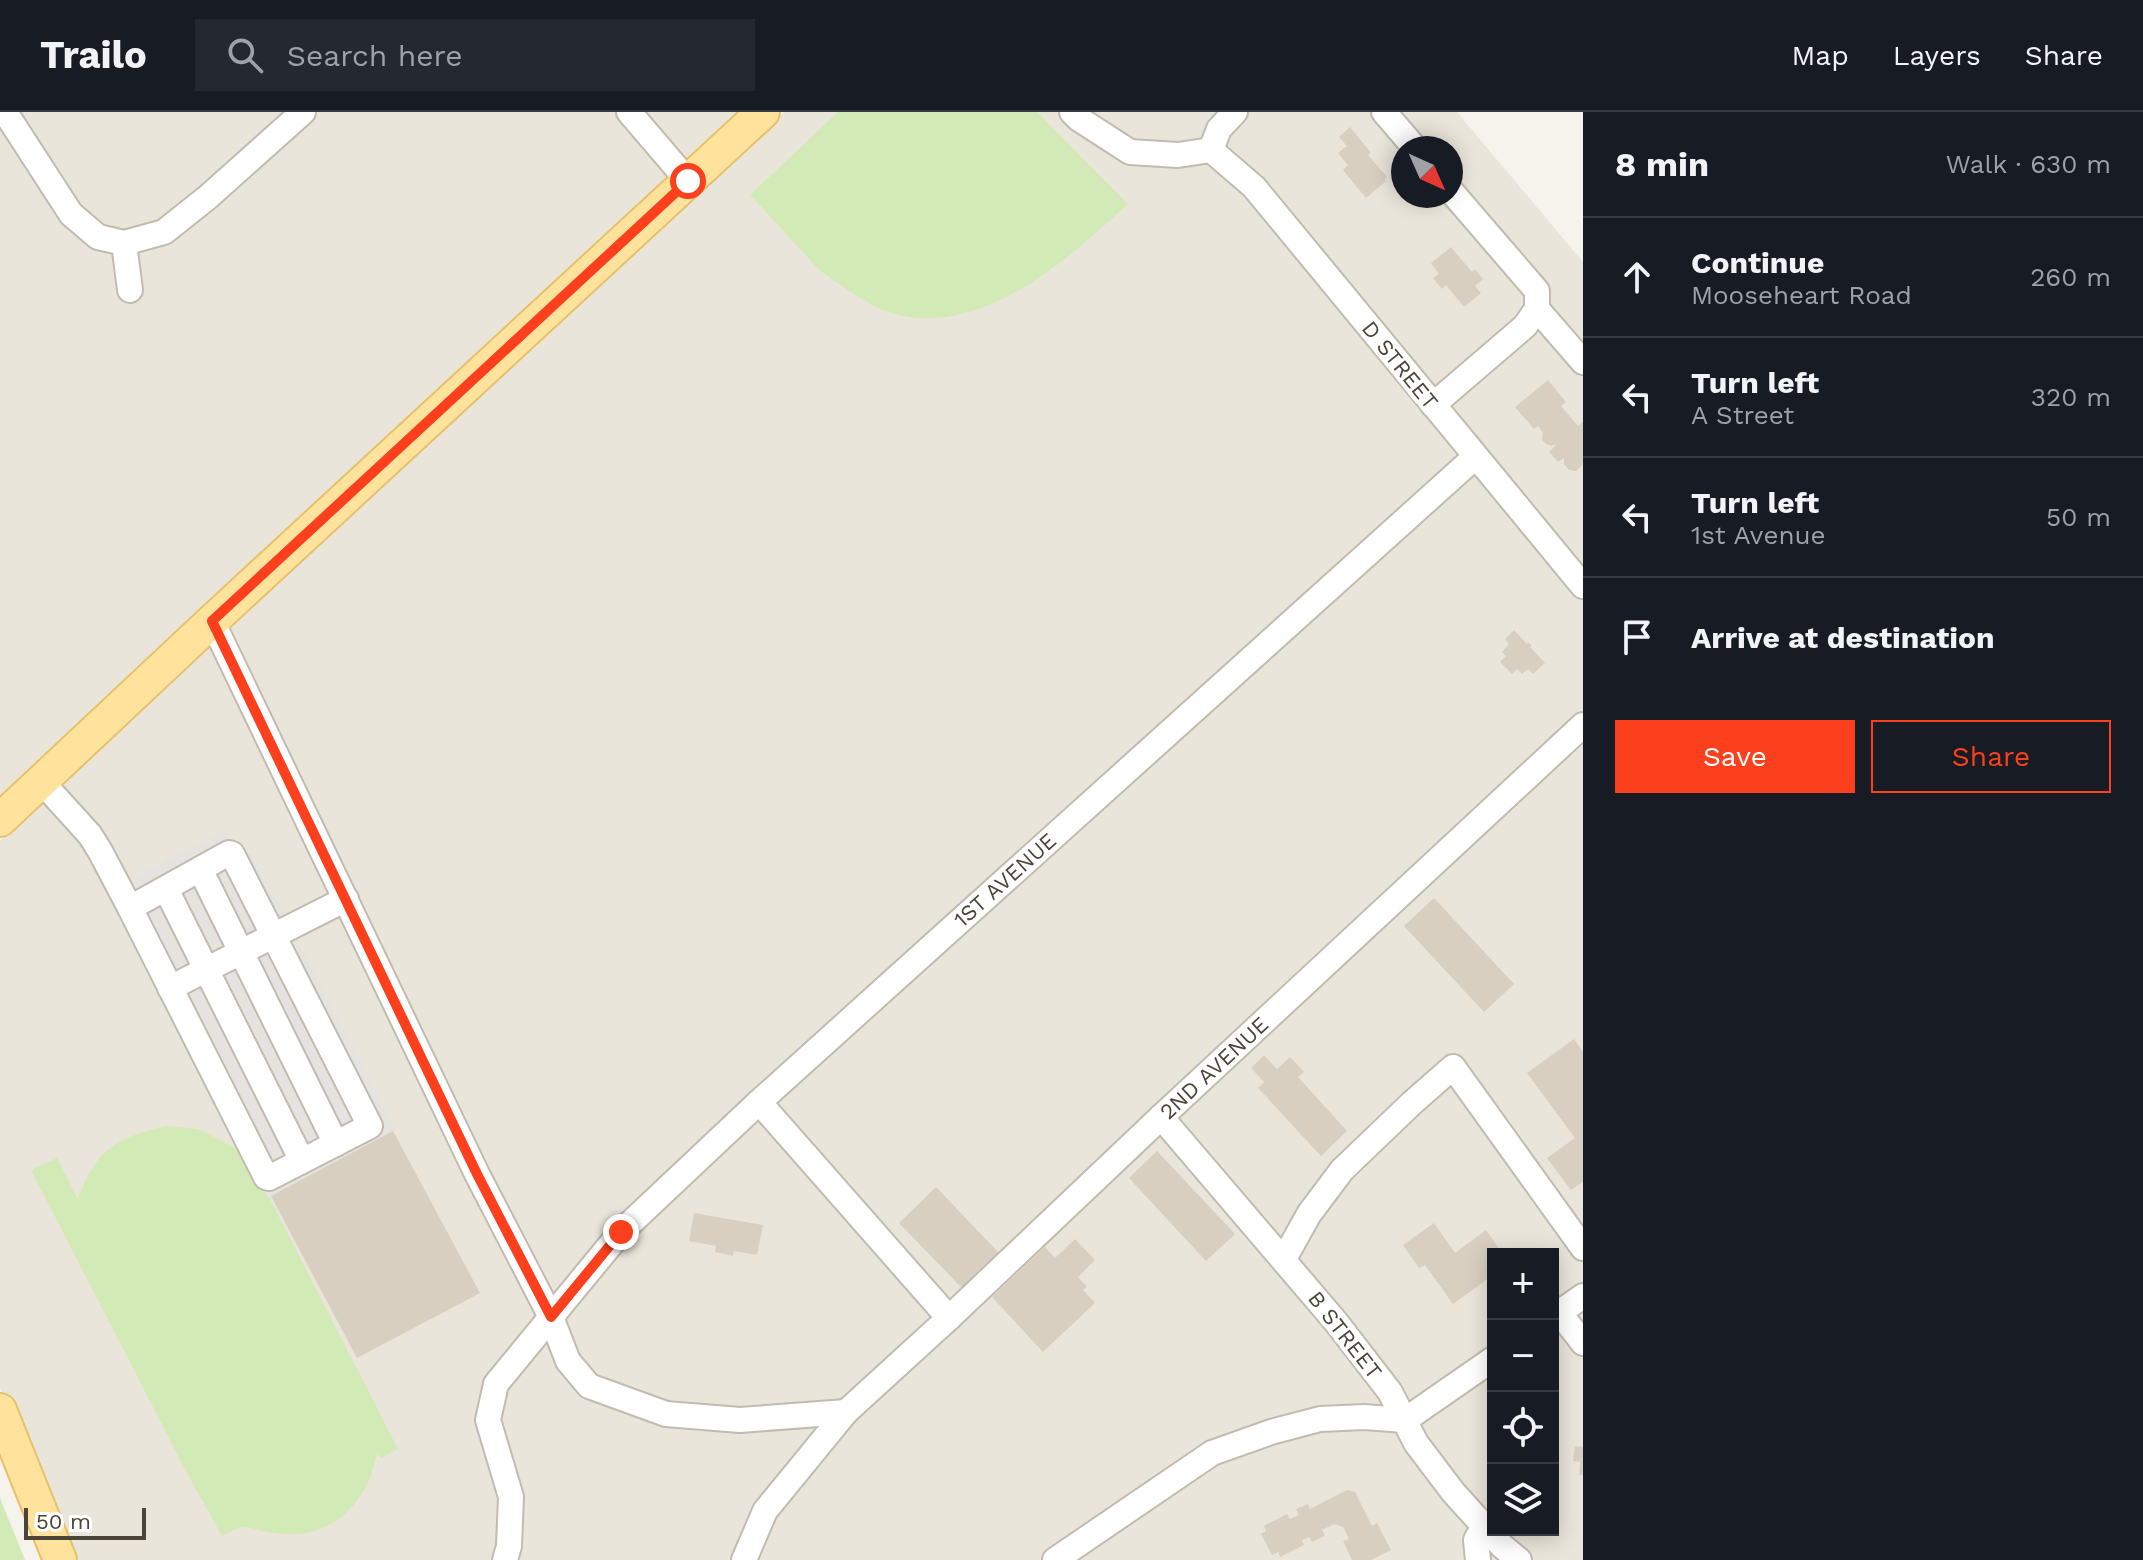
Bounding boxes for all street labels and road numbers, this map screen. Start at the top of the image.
street label: D STREET [1357,316,1443,414]
street label: 1ST AVENUE [949,828,1061,932]
street label: 2ND AVENUE [1155,1012,1273,1124]
street label: B STREET [1303,1286,1387,1384]

